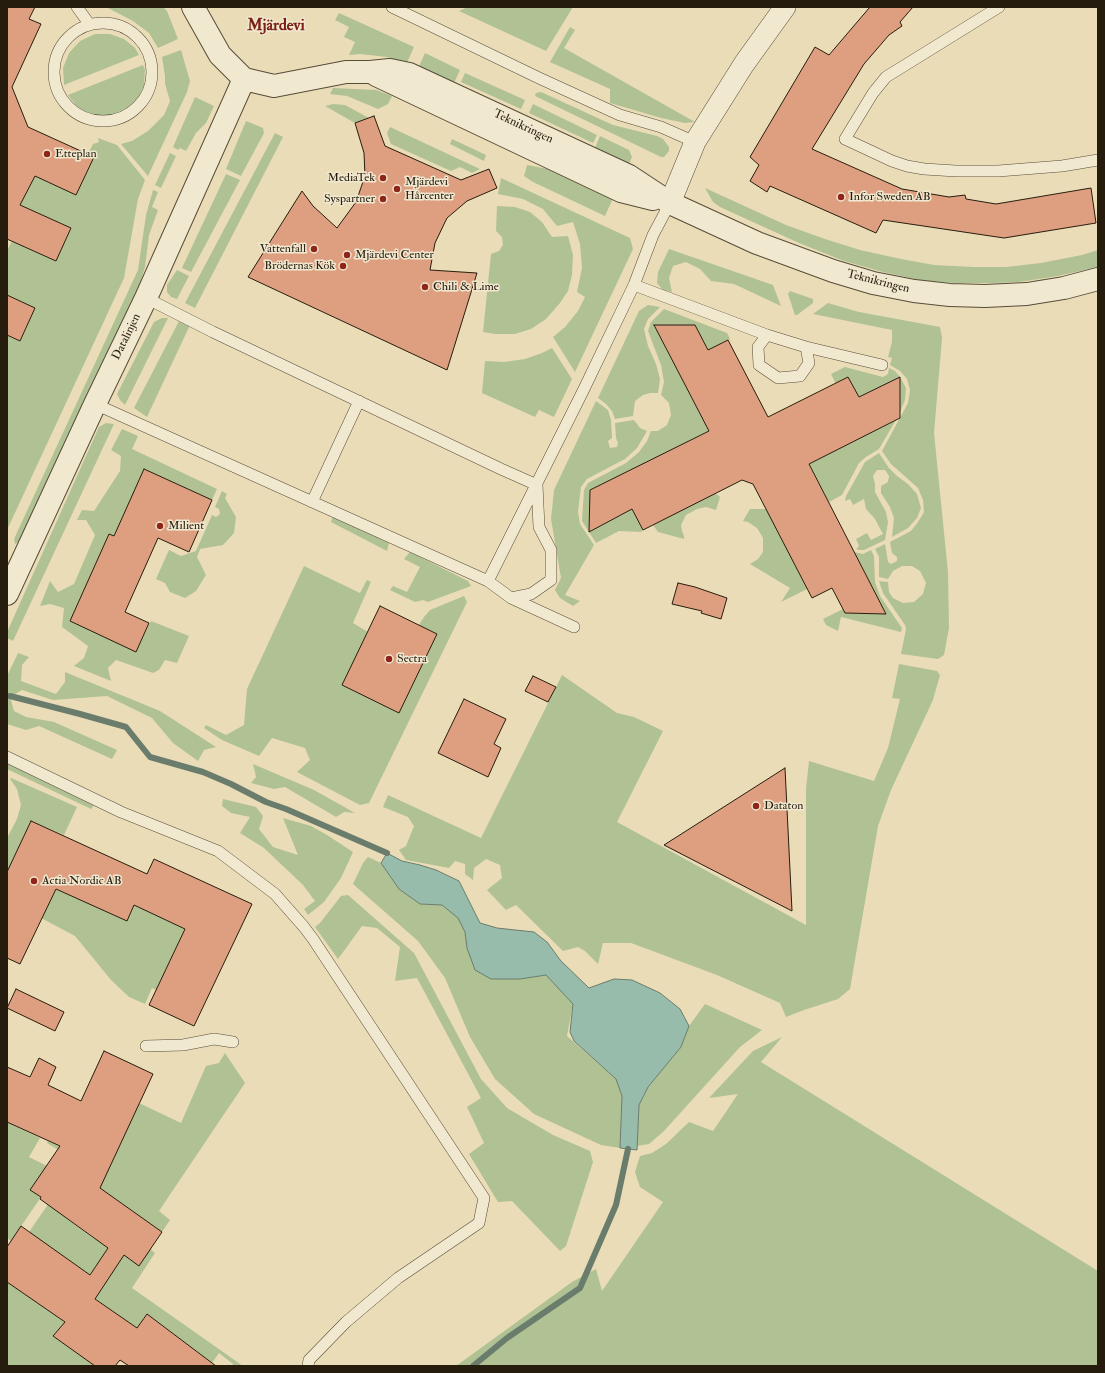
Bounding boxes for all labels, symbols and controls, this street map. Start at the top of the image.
district label: Mjärdevi [247,17,305,37]
street label: Teknikringen [491,107,555,147]
place label: Etteplan [55,147,97,161]
marker: Etteplan [42,149,52,159]
place label: MediaTek [328,171,375,185]
marker: MediaTek [378,173,388,183]
place label: Mjärdevi Hårcenter [405,175,454,203]
marker: Mjärdevi Hårcenter [392,184,402,194]
place label: Infor Sweden AB [849,190,931,204]
place label: Syspartner [324,192,375,206]
marker: Infor Sweden AB [836,192,846,202]
marker: Syspartner [378,194,388,204]
place label: Vattenfall [260,242,306,256]
marker: Vattenfall [309,244,319,254]
place label: Mjärdevi Center [355,248,434,262]
marker: Mjärdevi Center [342,250,352,260]
place label: Brödernas Kök [264,259,335,273]
marker: Brödernas Kök [338,261,348,271]
street label: Teknikringen [845,267,911,297]
place label: Chili & Lime [433,280,499,294]
marker: Chili & Lime [420,282,430,292]
street label: Datalinjen [110,311,144,363]
place label: Milient [168,519,204,533]
marker: Milient [155,521,165,531]
place label: Sectra [397,652,427,666]
marker: Sectra [384,654,394,664]
place label: Dataton [764,799,803,813]
marker: Dataton [751,801,761,811]
place label: Actia Nordic AB [42,874,122,888]
marker: Actia Nordic AB [29,876,39,886]

